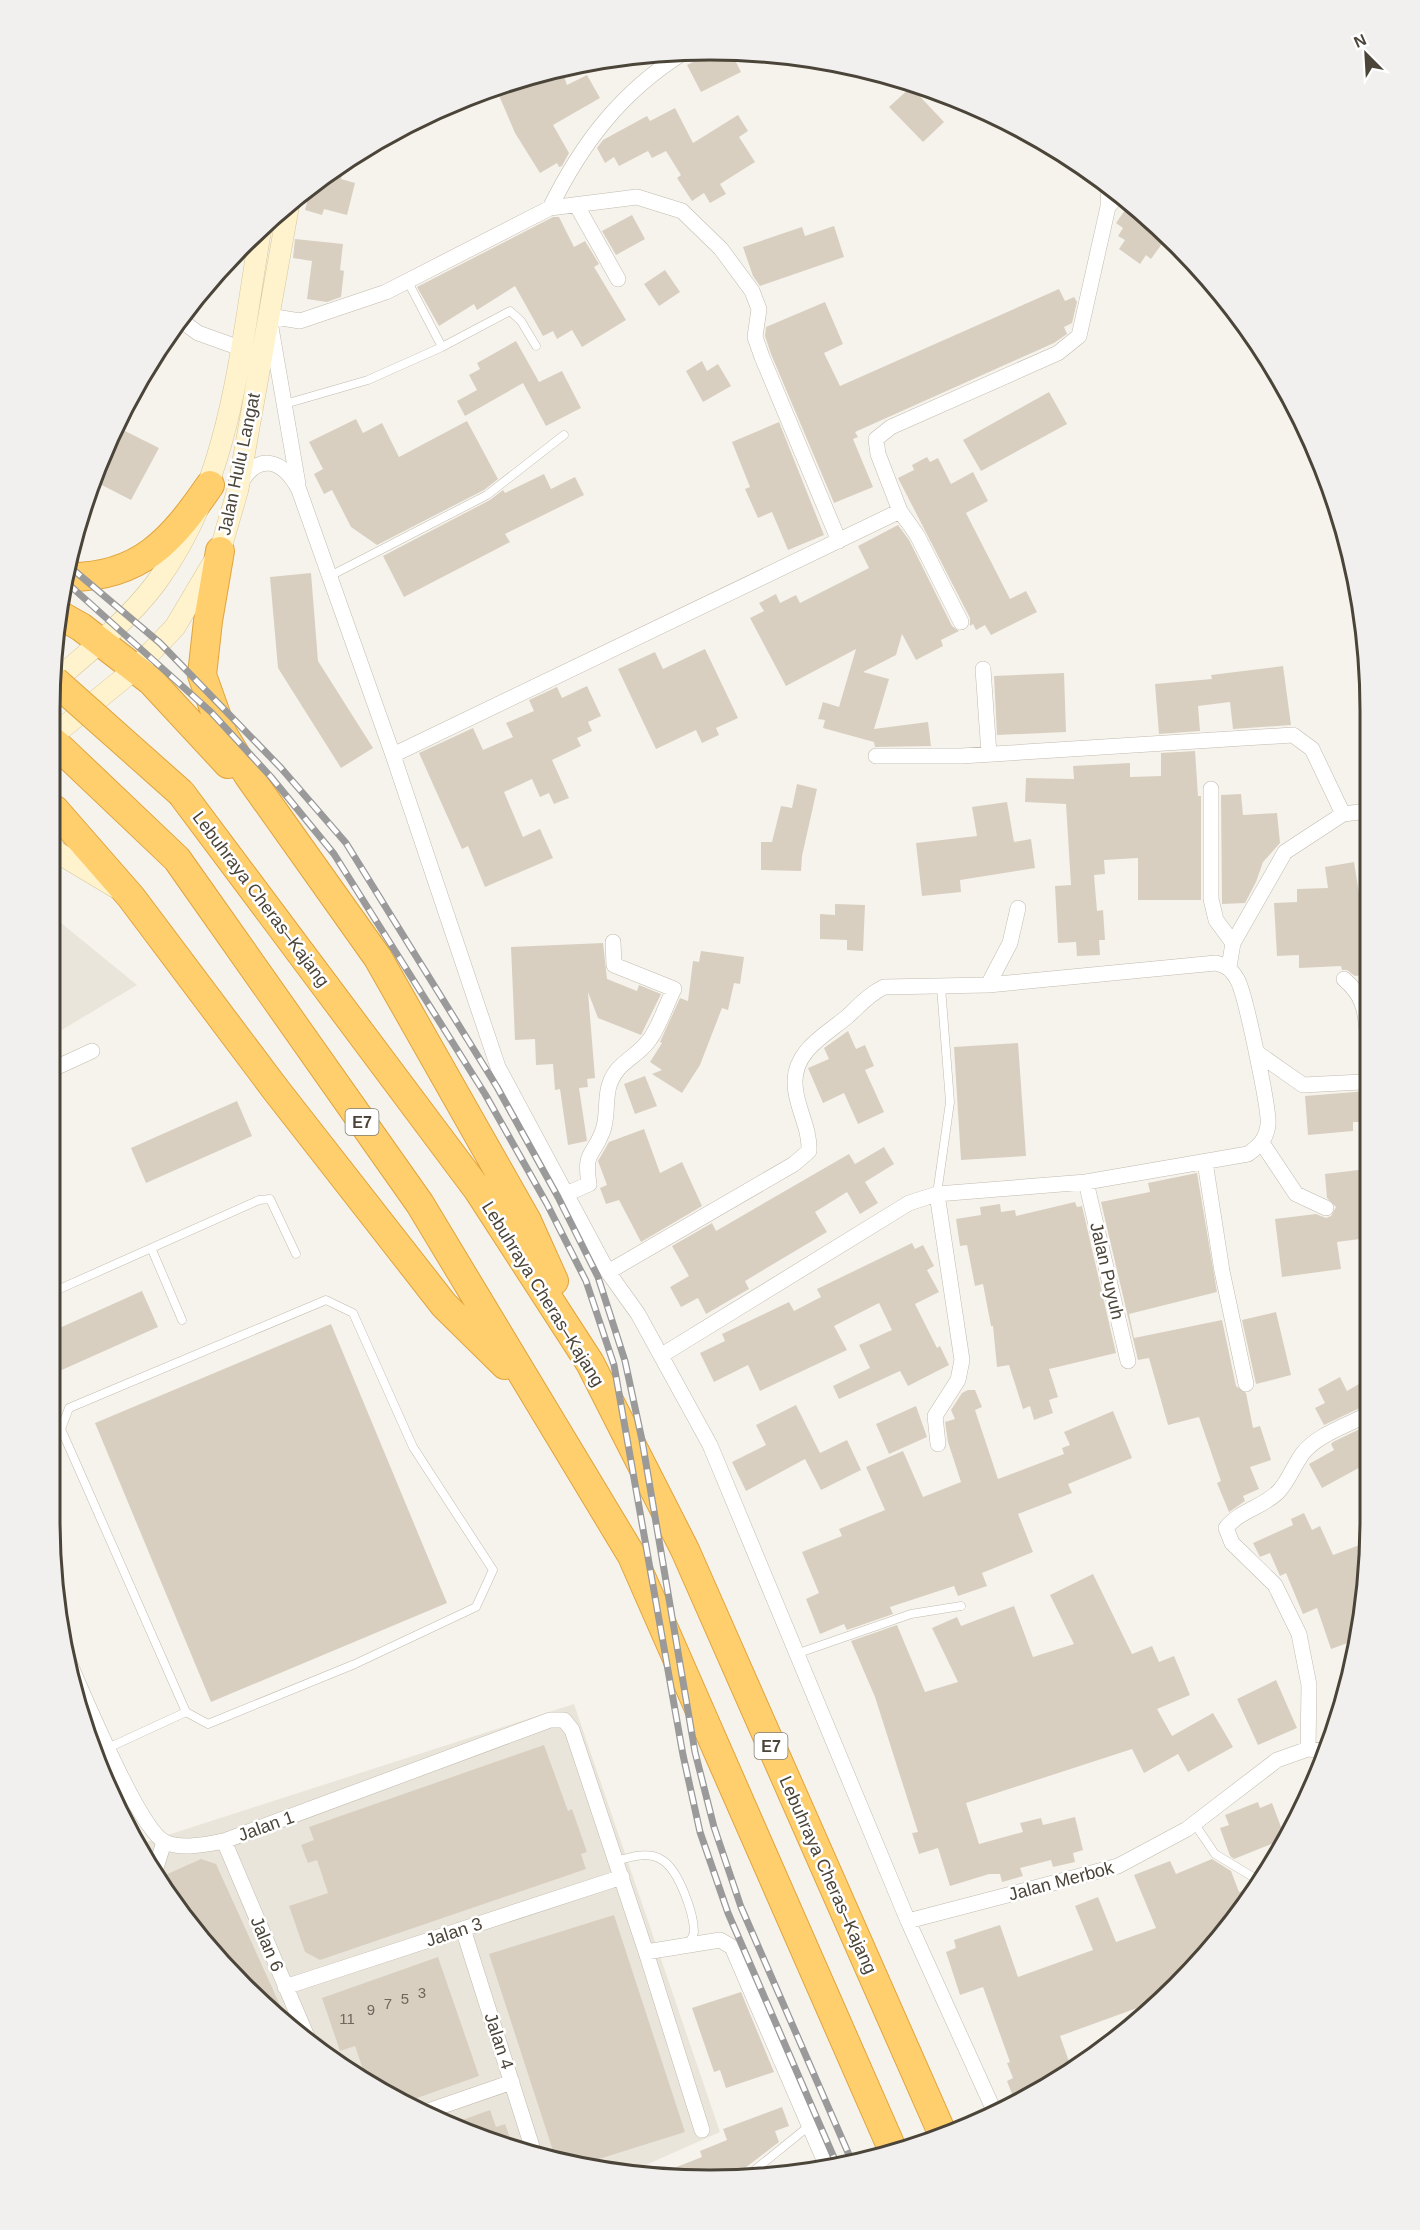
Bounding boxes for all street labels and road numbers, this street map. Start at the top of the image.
street label: Jalan Hulu Langat [214,391,264,537]
street label: Lebuhraya Cheras–Kajang [189,807,333,991]
road number: E7 [346,1109,378,1135]
street label: Lebuhraya Cheras–Kajang [478,1198,608,1390]
street label: Jalan Puyuh [1086,1220,1128,1322]
road number: E7 [754,1733,788,1759]
street label: Lebuhraya Cheras–Kajang [775,1773,881,1977]
street label: Jalan 1 [235,1807,297,1845]
street label: Jalan Merbok [1006,1857,1117,1905]
street label: Jalan 6 [246,1913,288,1975]
street label: Jalan 3 [423,1914,485,1950]
street label: Jalan 4 [481,2010,517,2072]

